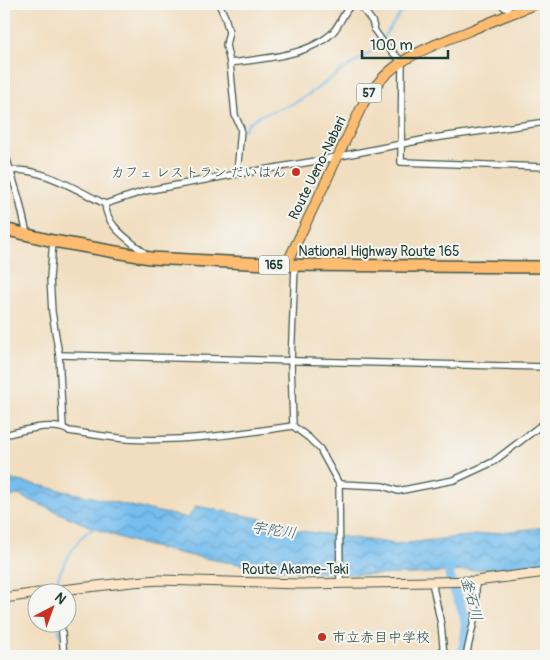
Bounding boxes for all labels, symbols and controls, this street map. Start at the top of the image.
scale bar [362,28,449,60]
text: 100 m [370,36,413,55]
road number: 57 [356,84,382,102]
street label: Route Ueno-Nabari [285,113,350,223]
place label: カフェ レストラン だいはん [111,164,286,181]
marker: カフェ レストラン だいはん [290,166,302,178]
street label: National Highway Route 165 [298,243,460,260]
road number: 165 [259,256,289,274]
water label: 宇陀川 [250,518,298,543]
street label: Route Akame-Taki [242,561,349,578]
water label: 釜石川 [457,575,487,623]
north arrow [28,582,78,632]
text: N [51,589,69,608]
place label: 市立赤目中学校 [332,629,430,646]
marker: 市立赤目中学校 [316,631,328,643]

